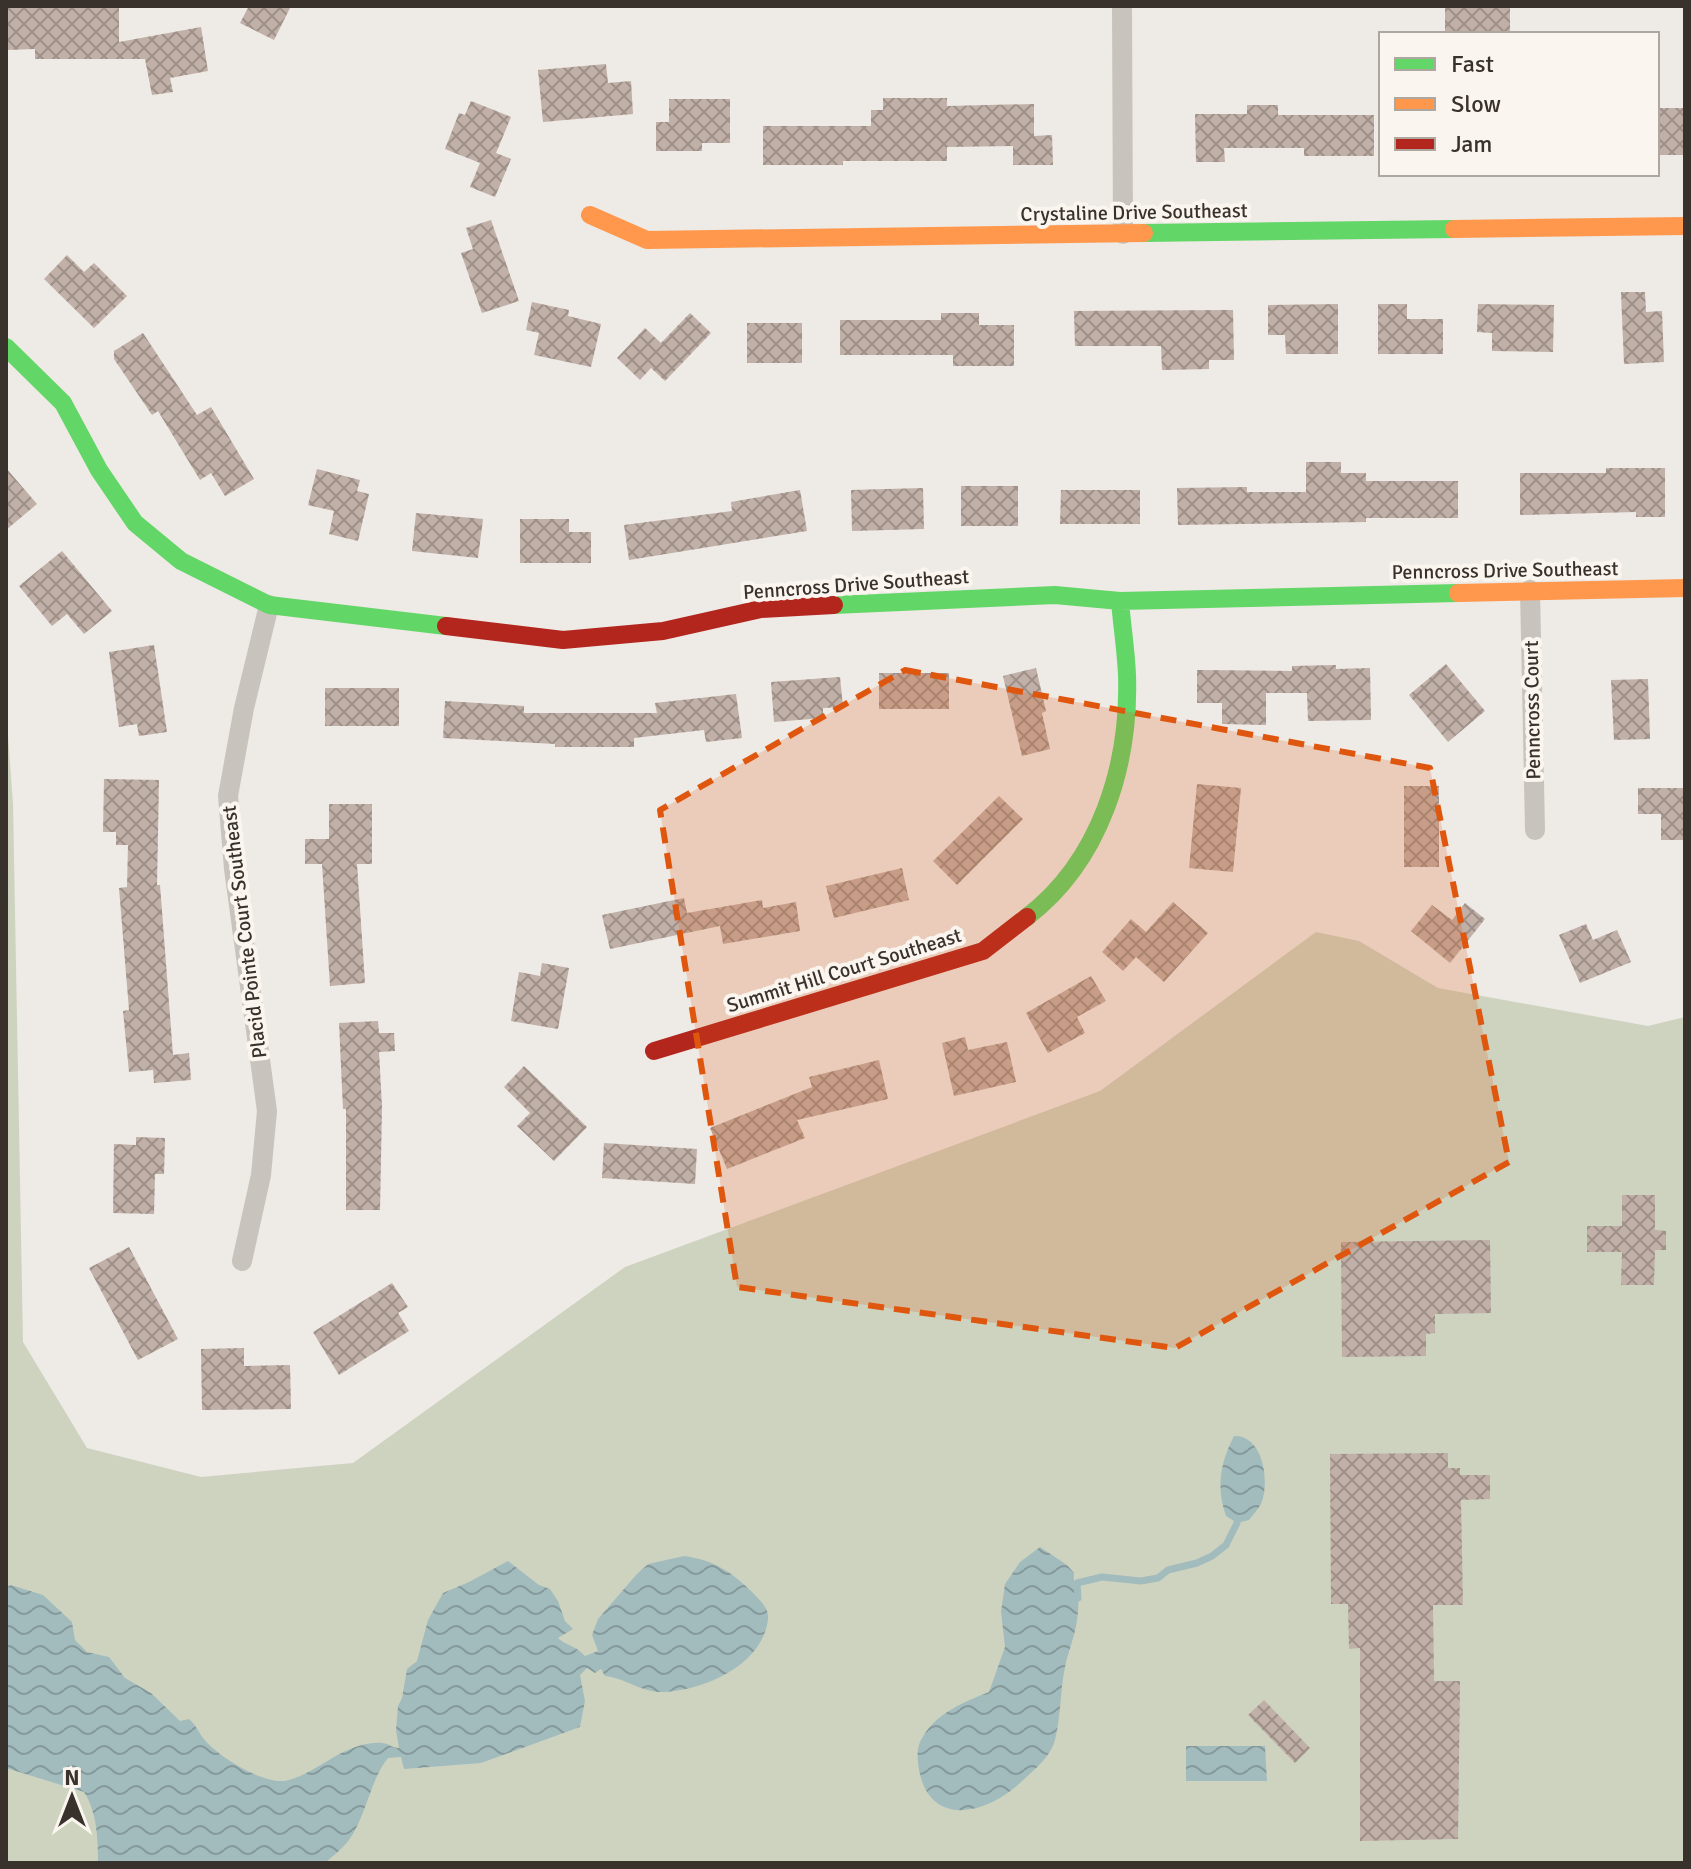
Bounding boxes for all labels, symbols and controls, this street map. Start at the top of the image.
legend [1379,32,1659,176]
text: Fast [1451,49,1494,79]
text: Slow [1451,89,1501,119]
text: Jam [1451,129,1492,159]
street label: Crystaline Drive Southeast [1020,198,1248,227]
street label: Penncross Drive Southeast [1391,556,1619,585]
street label: Penncross Drive Southeast [742,564,970,605]
street label: Penncross Court [1519,640,1546,780]
street label: Placid Pointe Court Southeast [217,804,272,1060]
street label: Summit Hill Court Southeast [724,923,965,1018]
north arrow [32,1757,112,1837]
text: N [64,1764,80,1791]

